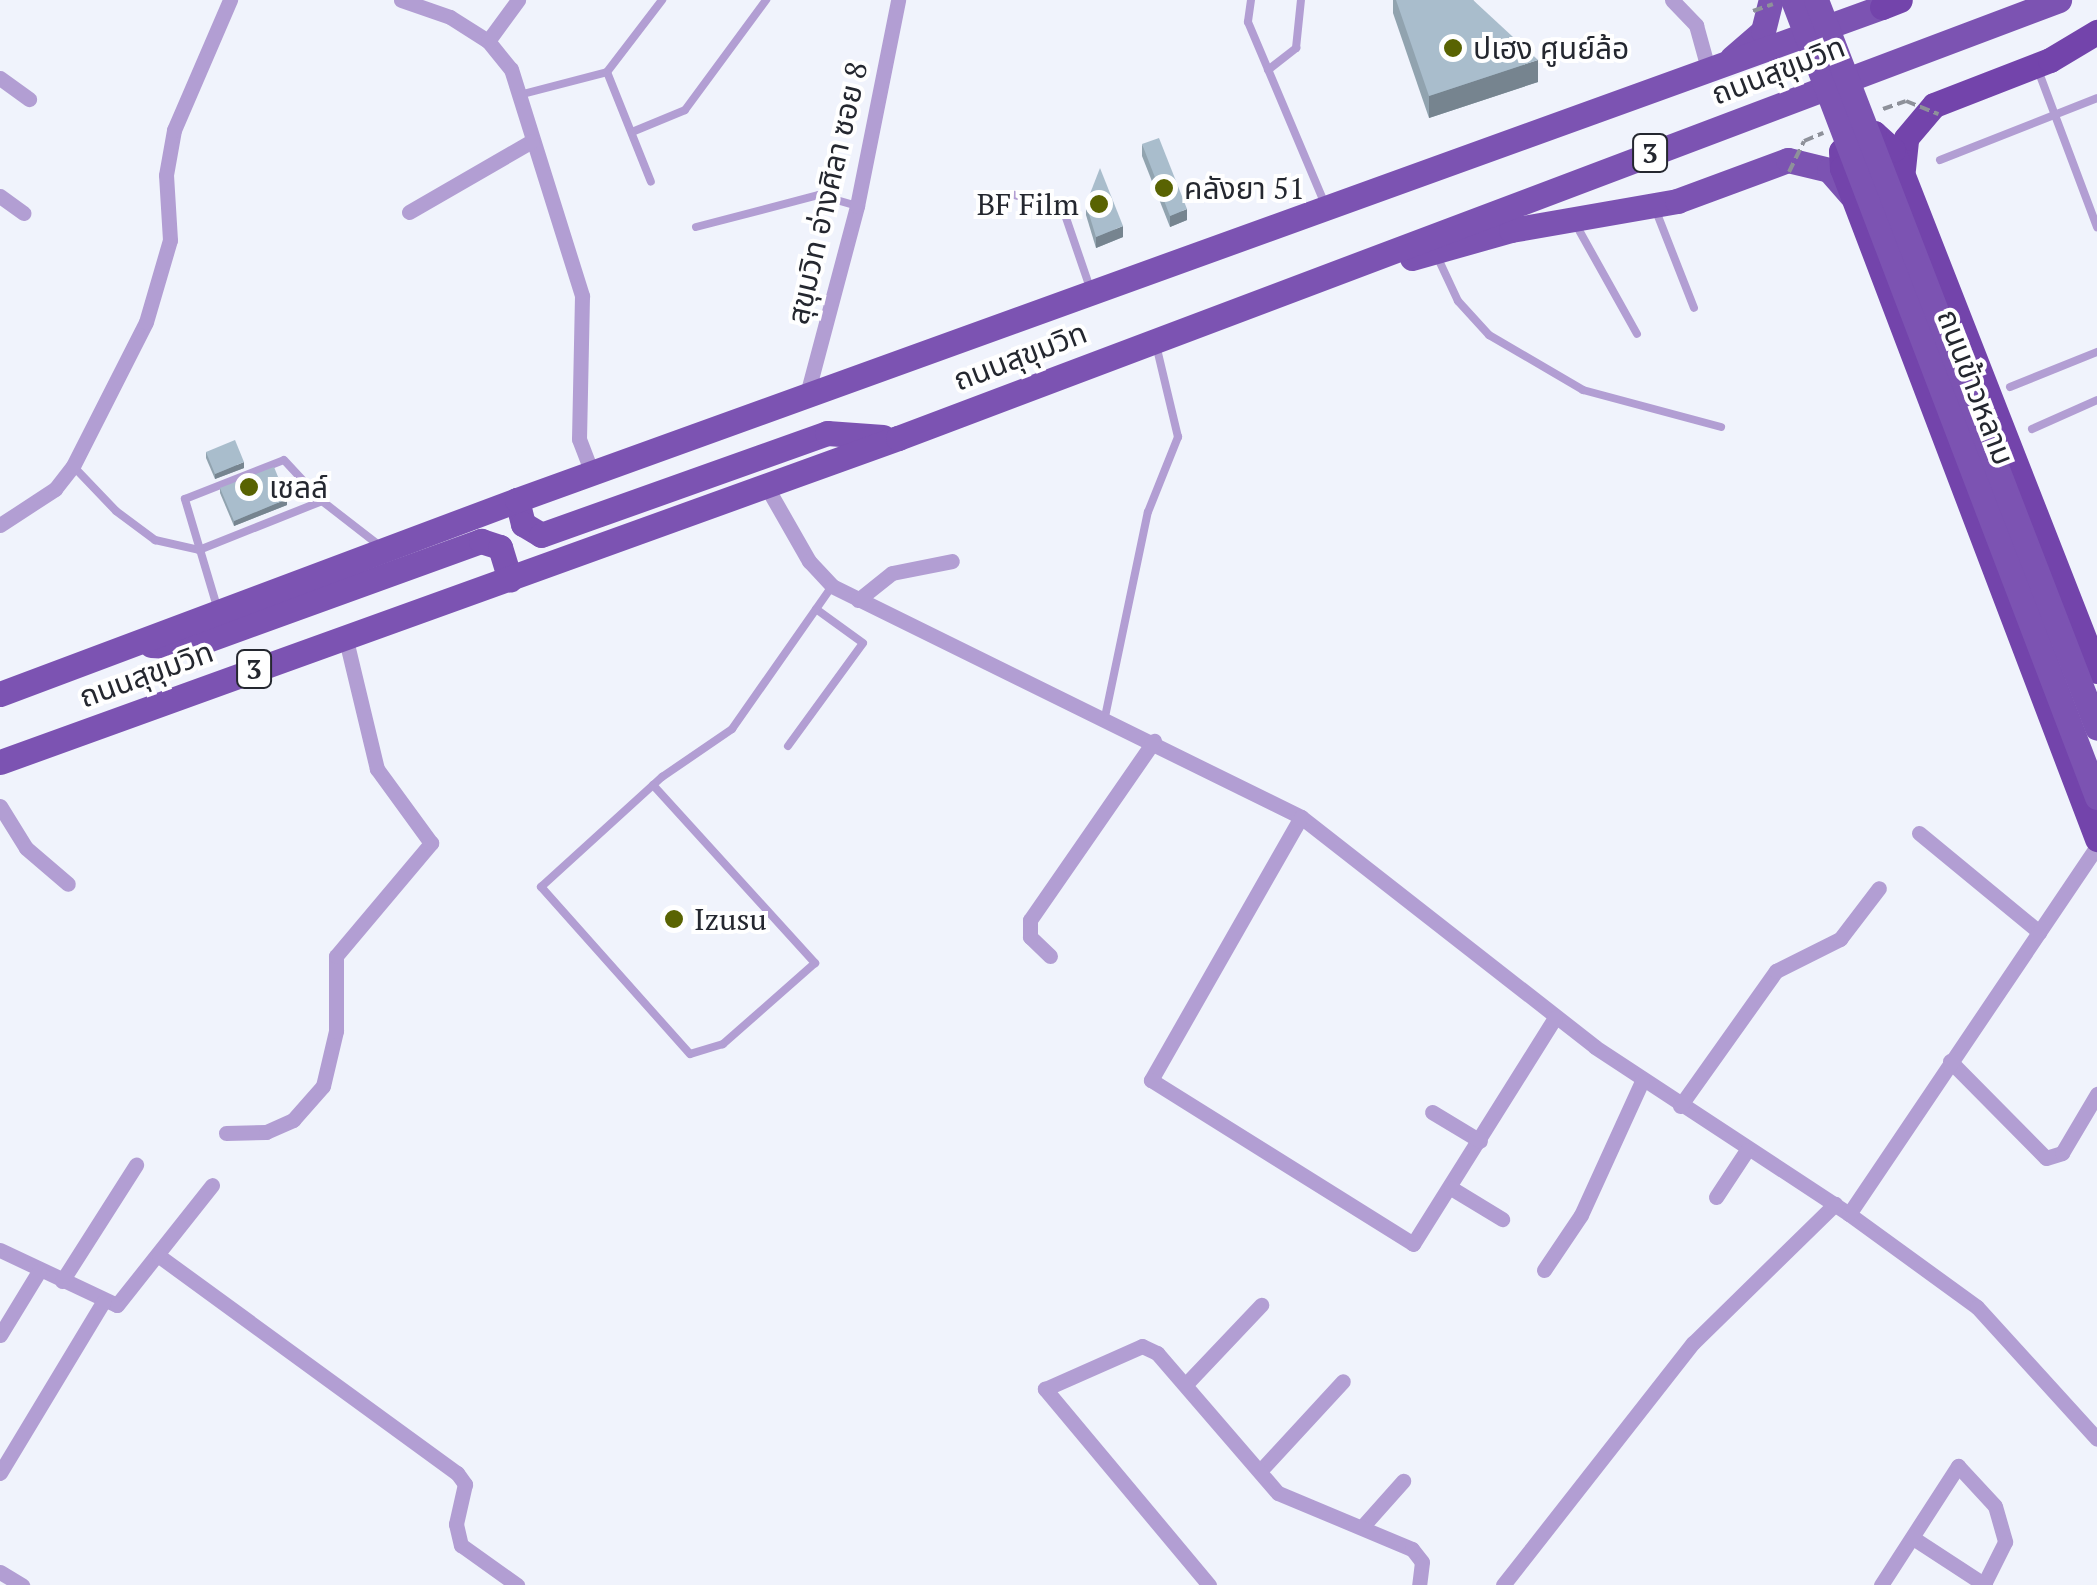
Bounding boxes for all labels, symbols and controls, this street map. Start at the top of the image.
street label: ถนนสุขุมวิท [1706,28,1850,112]
place label: ปเฮง ศูนย์ล้อ [1473,30,1629,66]
marker: ปเฮง ศูนย์ล้อ [1442,37,1464,59]
street label: สุขุมวิท อ่างศิลา ซอย 8 [779,58,875,328]
road number: 3 [1630,130,1670,176]
place label: คลังยา 51 [1184,170,1305,206]
marker: คลังยา 51 [1153,177,1175,199]
place label: BF Film [977,186,1079,222]
marker: BF Film [1088,193,1110,215]
street label: ถนนข้าวหลาม [1930,304,2022,470]
street label: ถนนสุขุมวิท [948,314,1092,398]
place label: เชลล์ [269,469,328,505]
marker: เชลล์ [238,476,260,498]
street label: ถนนสุขุมวิท [74,633,218,715]
road number: 3 [234,646,274,692]
place label: Izusu [694,901,767,937]
marker: Izusu [663,908,685,930]

